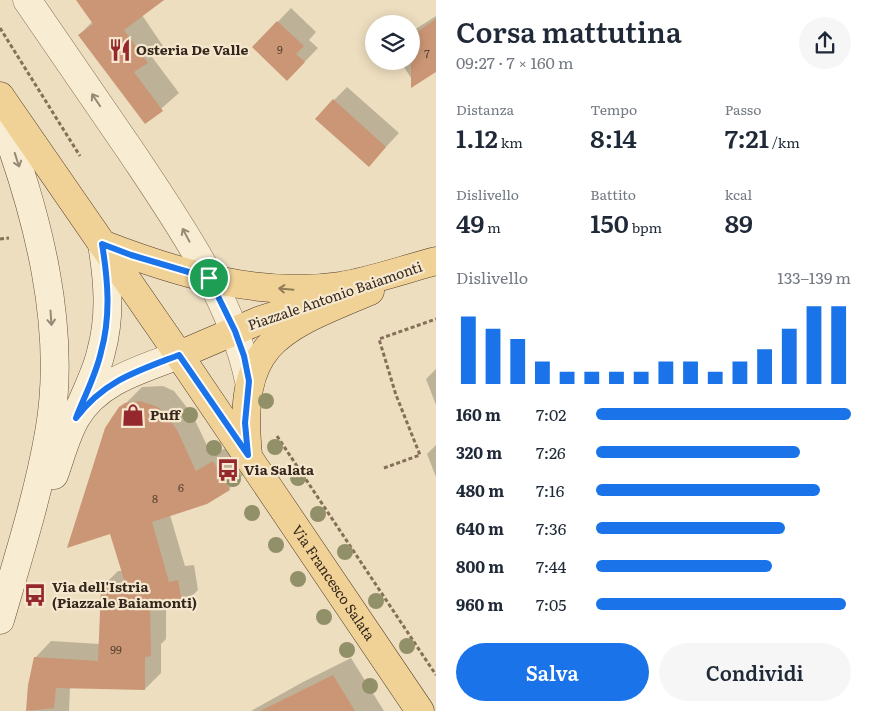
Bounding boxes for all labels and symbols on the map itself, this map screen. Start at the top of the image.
restaurant icon: Osteria De Valle [107,37,133,63]
place label: Osteria De Valle [136,39,249,59]
house number: 9 [277,41,283,57]
house number: 7 [424,45,430,61]
one-way arrow [90,93,101,107]
one-way arrow [12,152,22,168]
one-way arrow [181,228,190,243]
street label: Piazzale Antonio Baiamonti [245,256,425,334]
pin [188,257,230,299]
one-way arrow [278,284,294,294]
one-way arrow [46,310,56,326]
shop icon: Puff [120,402,146,428]
place label: Puff [150,404,182,424]
bus stop icon: Via Salata [215,457,241,483]
place label: Via Salata [244,459,315,479]
house number: 6 [178,479,184,495]
house number: 8 [152,490,158,506]
street label: Via Francesco Salata [288,521,381,644]
place label: Via dell'Istria (Piazzale Baiamonti) [52,576,197,612]
bus stop icon: Via dell'Istria (Piazzale Baiamonti) [22,582,48,608]
house number: 99 [110,641,122,657]

